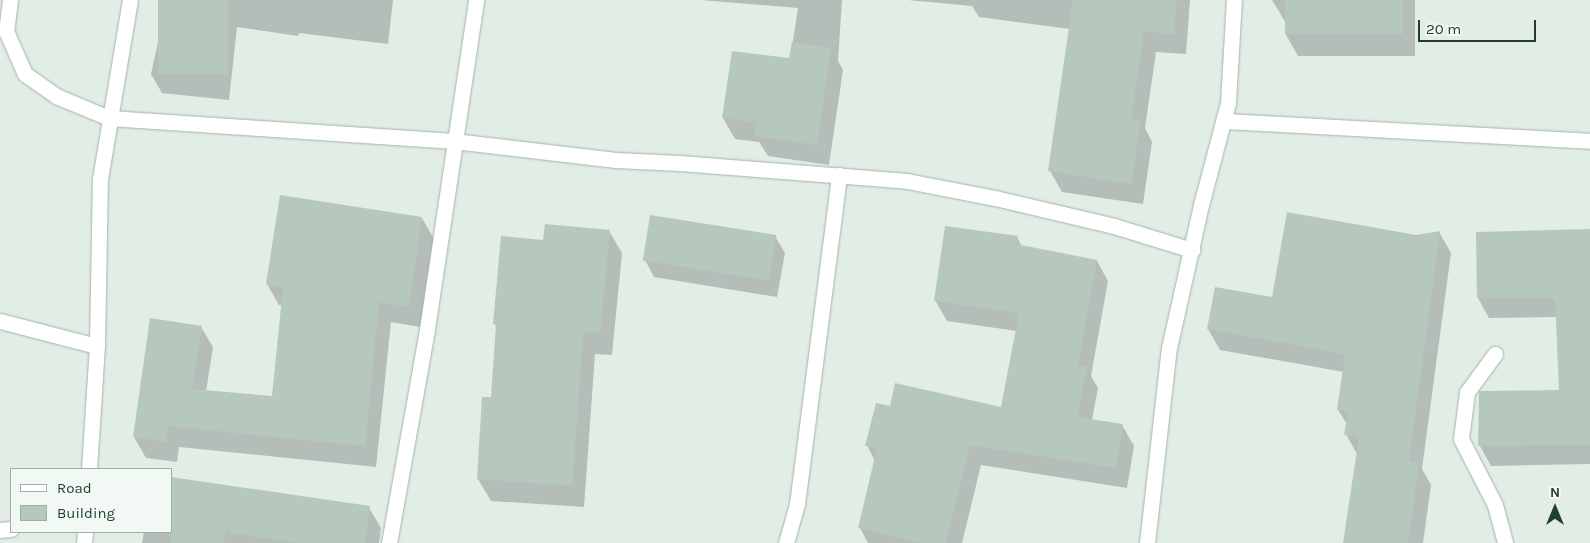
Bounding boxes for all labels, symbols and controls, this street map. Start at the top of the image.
scale bar [1420,10,1538,42]
text: 20 m [1426,20,1461,38]
legend [10,468,172,533]
text: Road [57,479,92,497]
north arrow [1530,483,1580,533]
text: N [1550,484,1560,501]
text: Building [57,504,115,522]

